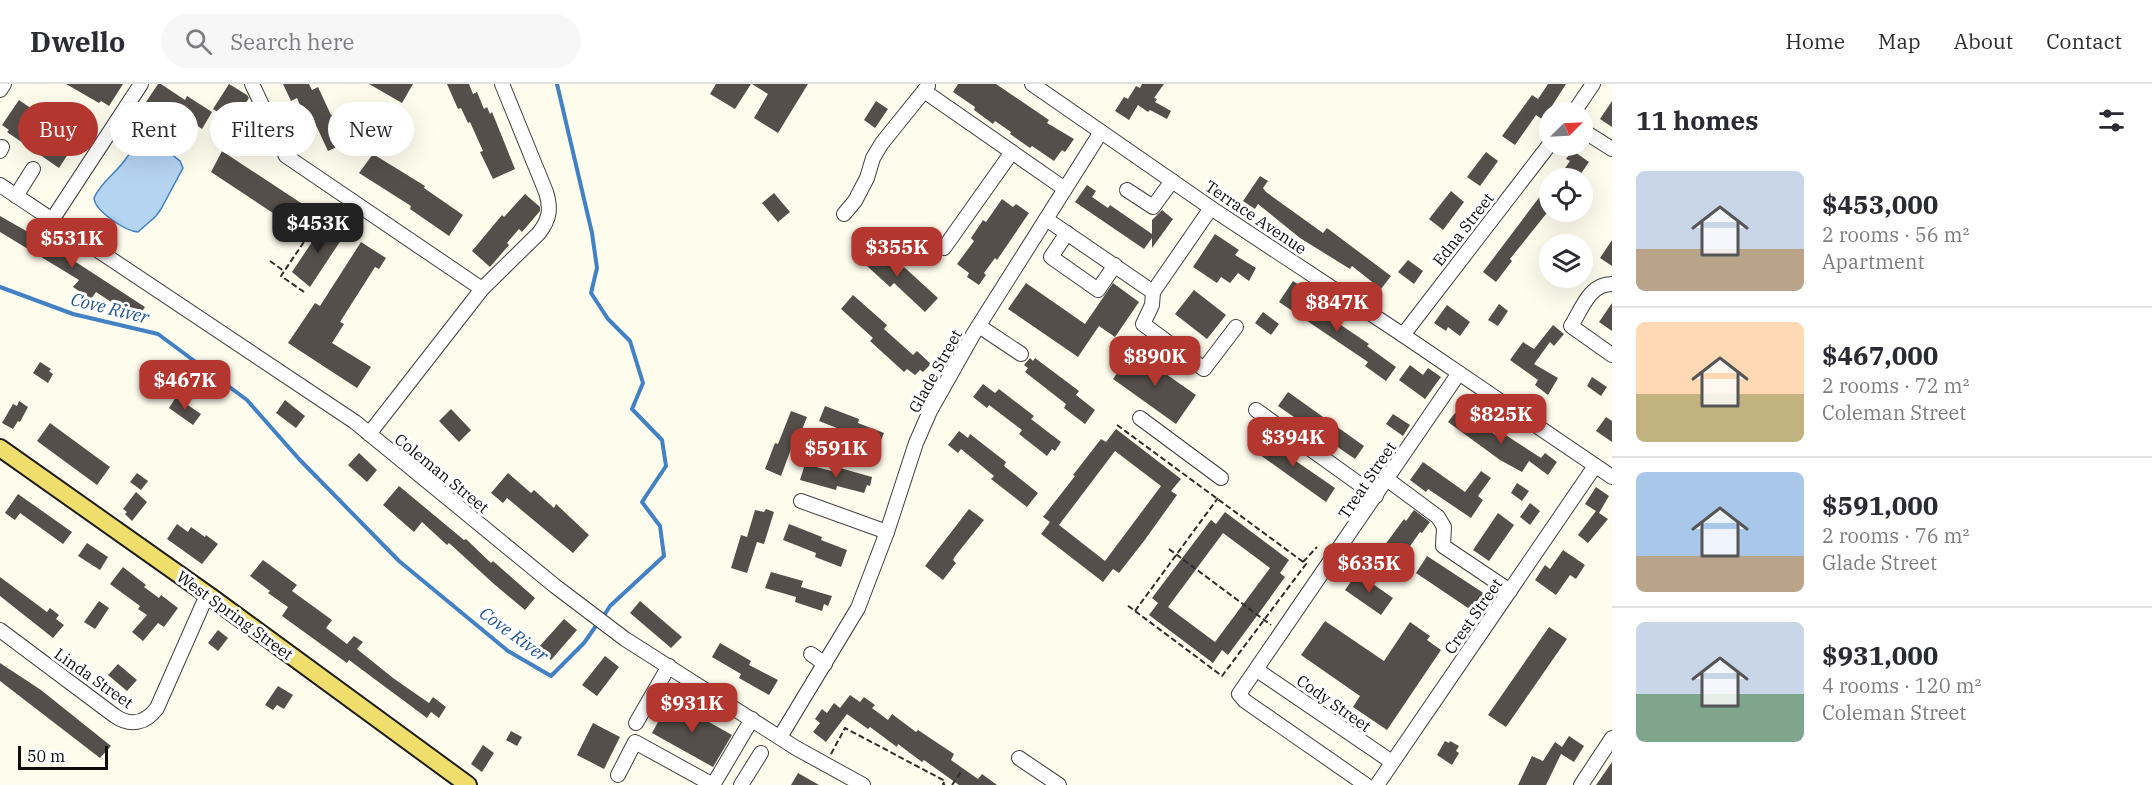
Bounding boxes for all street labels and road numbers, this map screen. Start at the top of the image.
street label: Terrace Avenue [1202,176,1310,258]
street label: Edna Street [1428,188,1498,270]
street label: Glade Street [904,326,966,416]
street label: Coleman Street [391,429,493,517]
street label: Treat Street [1334,437,1400,522]
street label: West Spring Street [173,566,297,664]
street label: Crest Street [1440,574,1507,658]
street label: Linda Street [51,643,138,713]
street label: Cody Street [1293,670,1375,736]

